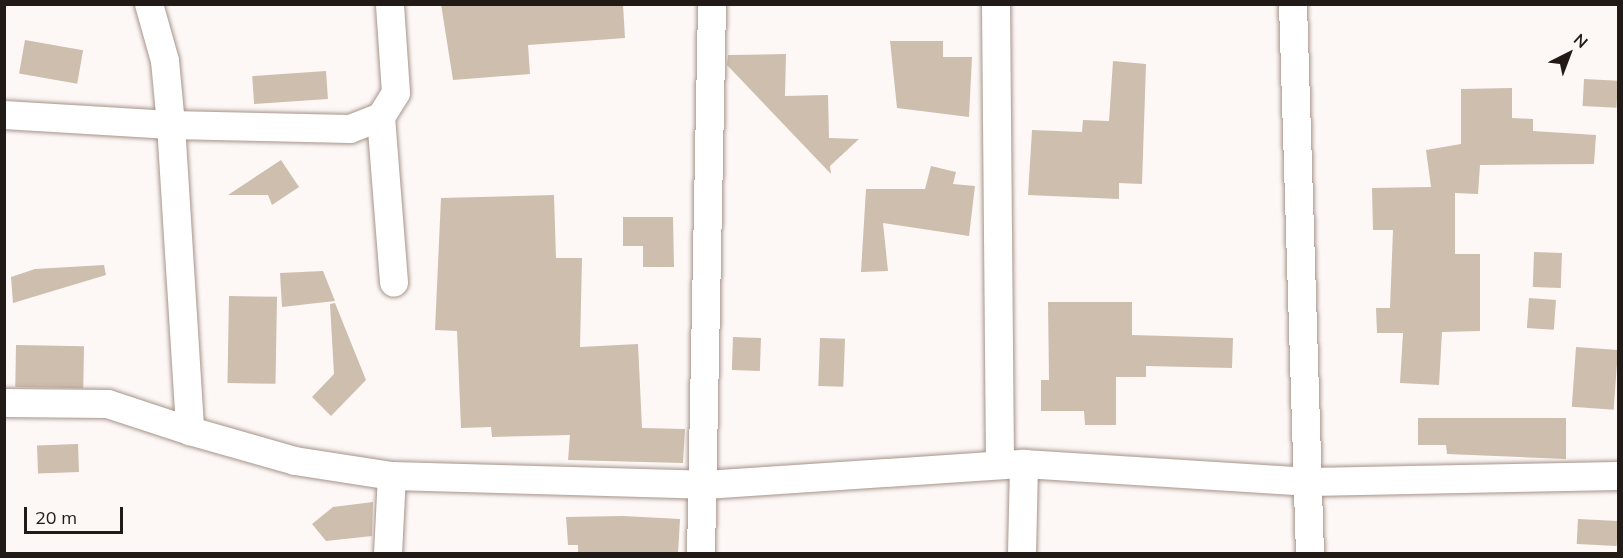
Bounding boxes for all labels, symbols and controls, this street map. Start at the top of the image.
north arrow [1539,24,1599,84]
text: N [1570,29,1592,52]
scale bar [27,495,126,533]
text: 20 m [35,506,77,529]

